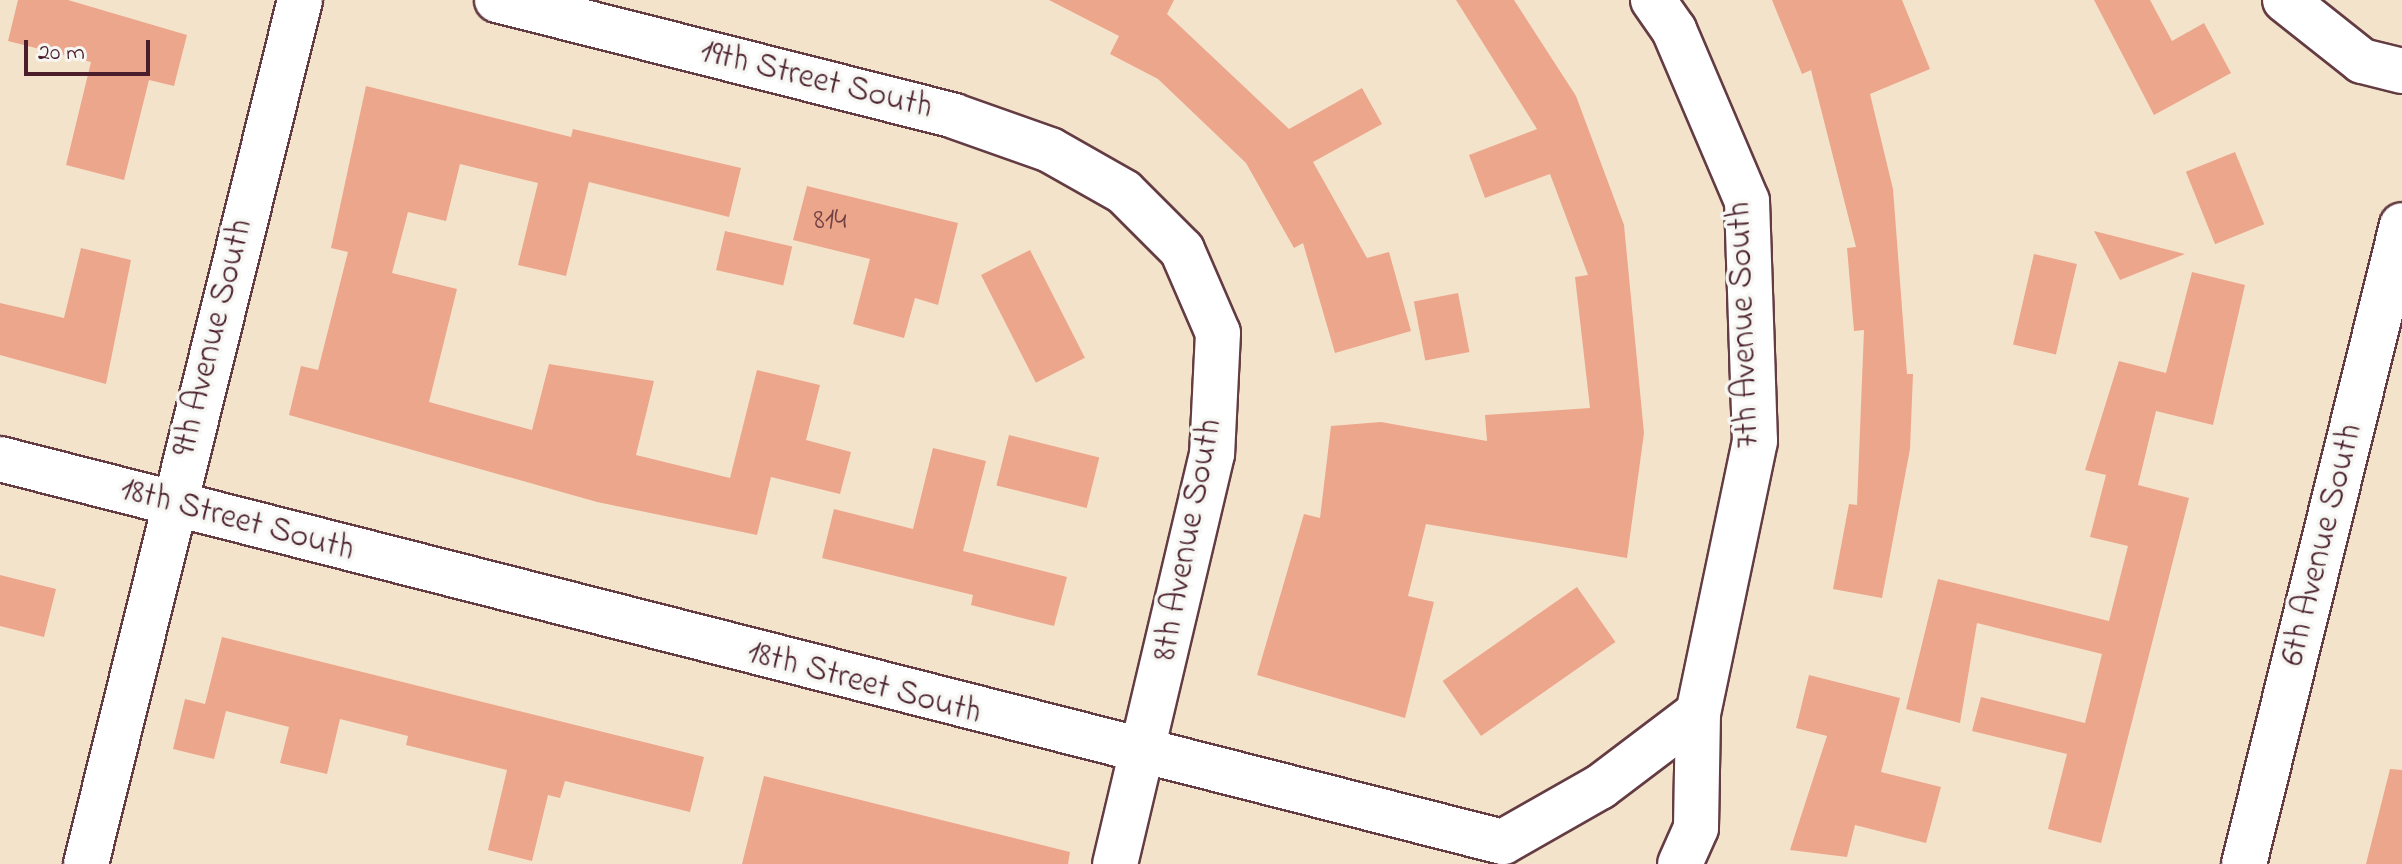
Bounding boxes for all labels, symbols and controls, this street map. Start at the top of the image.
scale bar [28,24,154,74]
street label: 19th Street South [696,32,936,130]
text: 20 m [38,36,85,71]
street label: 7th Avenue South [1720,201,1770,449]
house number: 814 [813,203,847,239]
street label: 9th Avenue South [165,215,263,461]
street label: 8th Avenue South [1146,416,1232,664]
street label: 6th Avenue South [2273,420,2373,670]
street label: 18th Street South [116,470,358,572]
street label: 18th Street South [743,633,985,735]

